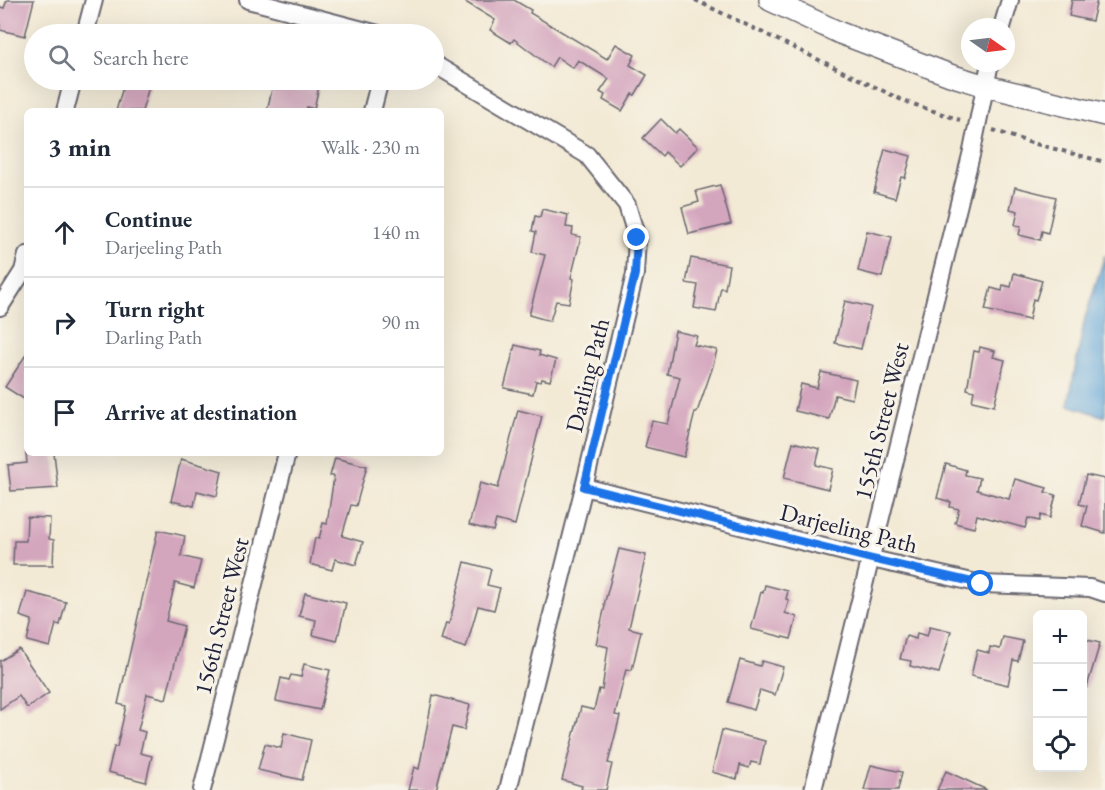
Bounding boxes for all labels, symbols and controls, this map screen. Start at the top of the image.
north arrow [961,18,1015,72]
search box [24,24,444,90]
icon: search [45,41,78,74]
text: Search here [93,43,188,72]
text: 3 min [48,130,111,164]
text: Walk · 230 m [321,134,420,160]
text: Continue [105,205,192,234]
icon: ahead [48,216,81,249]
text: 140 m [372,219,420,245]
route end [623,224,649,250]
text: Darjeeling Path [105,234,222,260]
text: Turn right [105,295,204,324]
icon: right [48,306,81,339]
text: 90 m [381,309,420,335]
street label: Darling Path [558,315,616,435]
text: Darling Path [105,324,202,350]
street label: 155th Street West [846,339,916,503]
icon: arrive [48,396,81,429]
text: Arrive at destination [105,398,297,427]
street label: Darjeeling Path [777,496,921,560]
street label: 156th Street West [186,534,256,698]
route start [967,570,993,596]
map controls [1033,610,1087,772]
button: + [1033,610,1087,664]
button: − [1033,664,1087,718]
button: locate [1033,718,1087,772]

